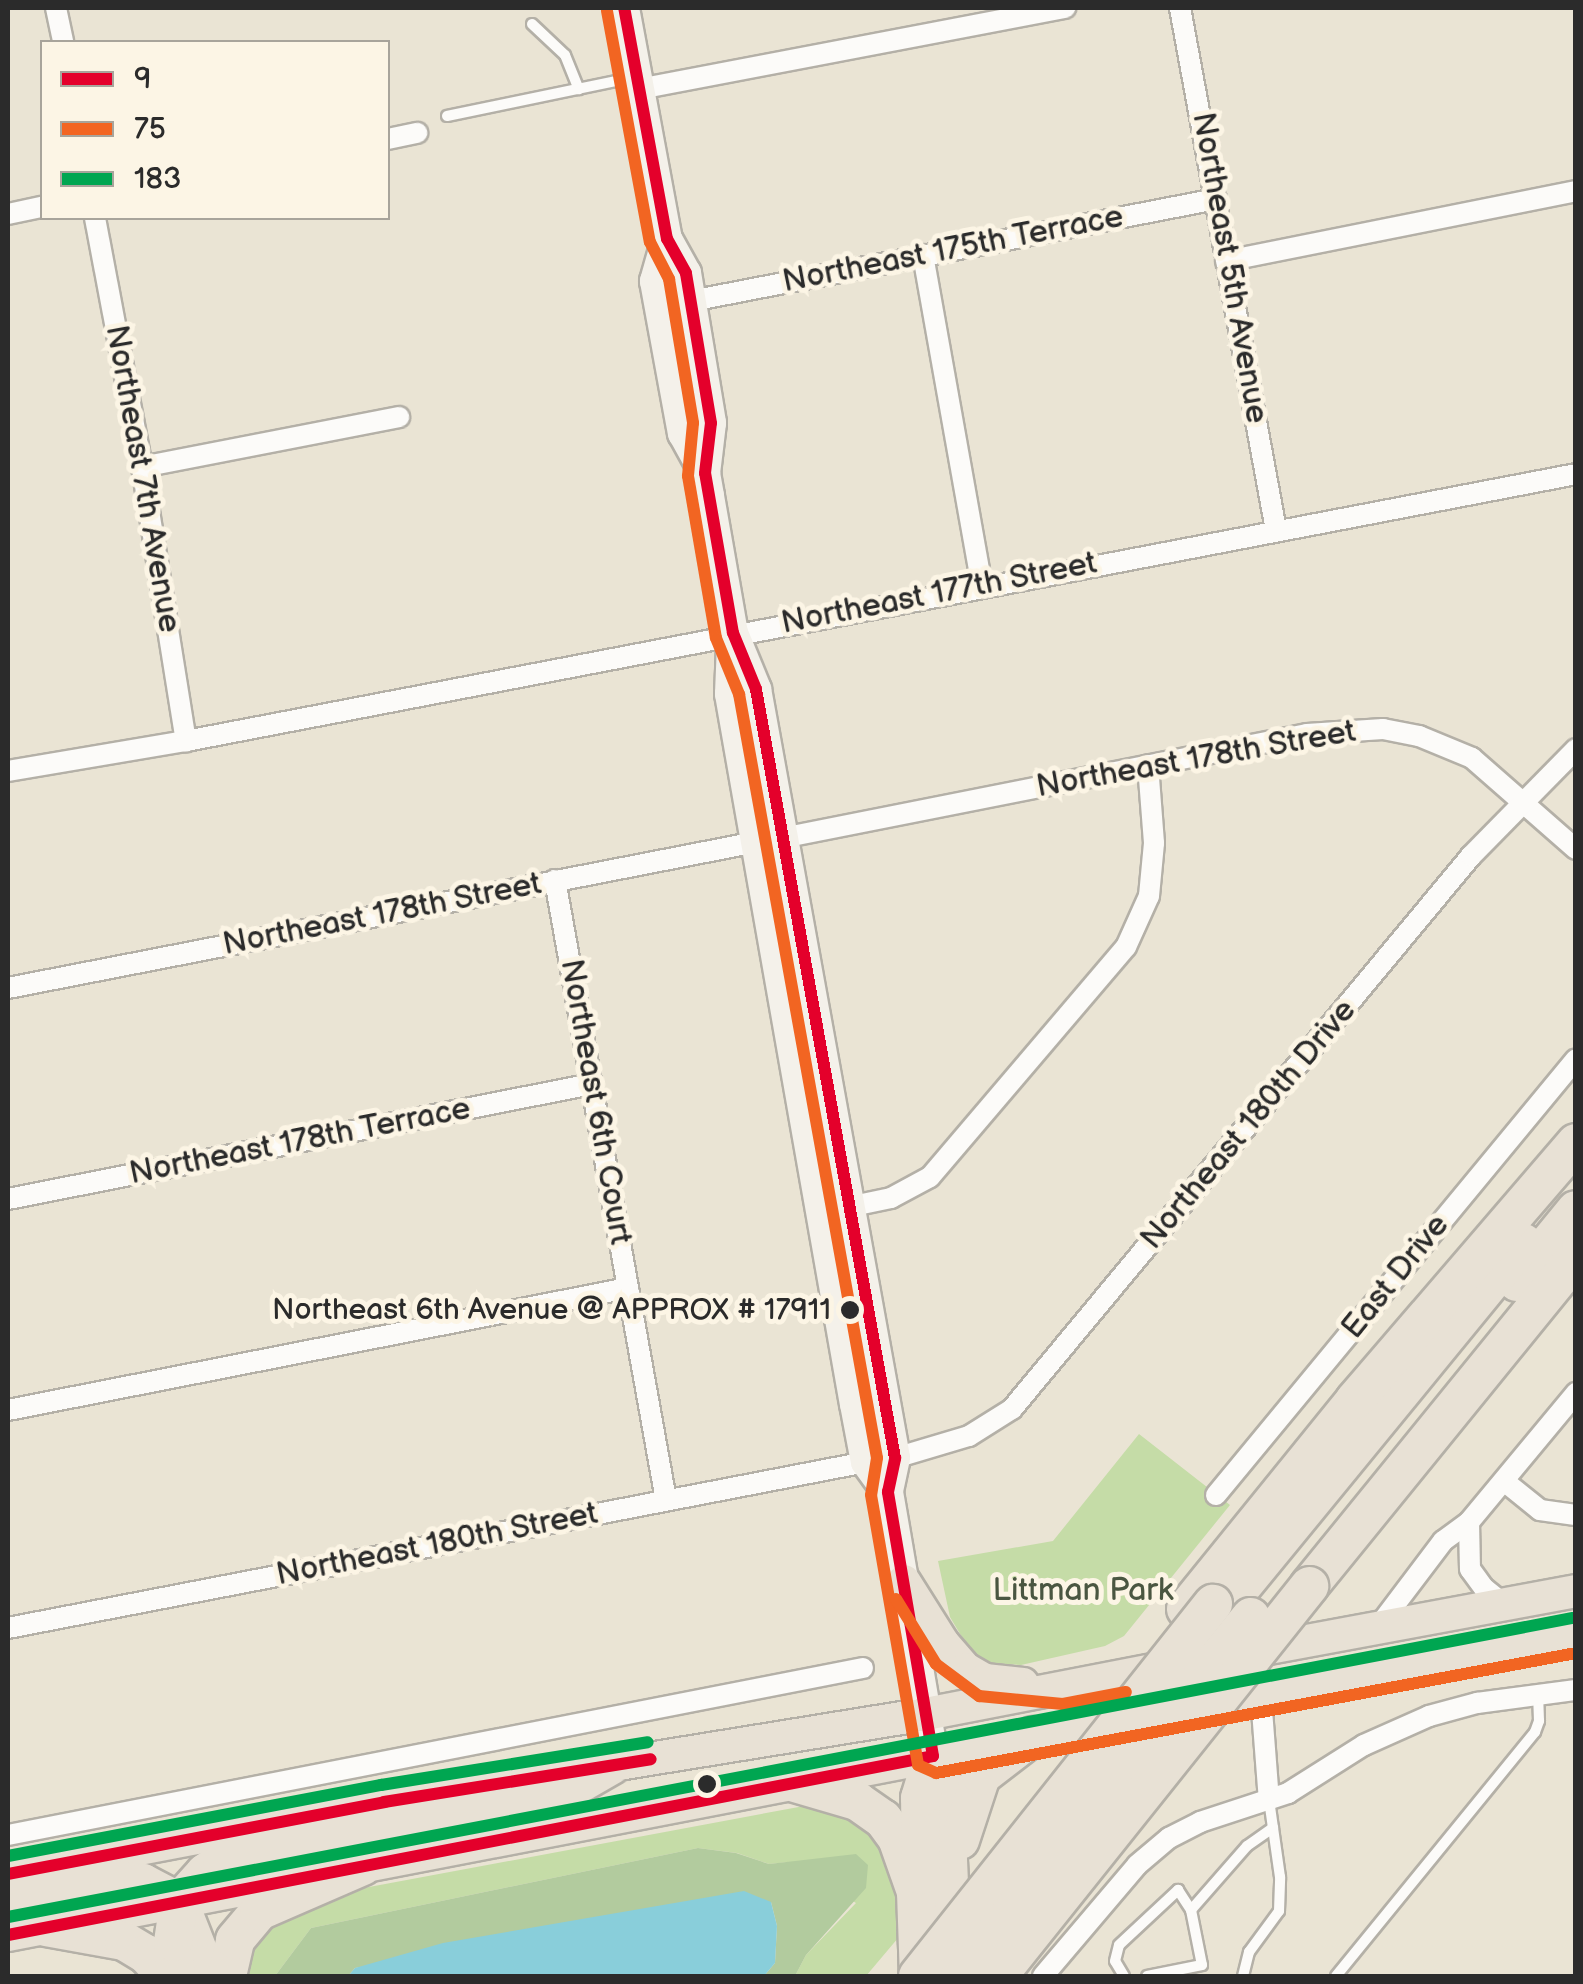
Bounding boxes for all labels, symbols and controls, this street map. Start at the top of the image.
legend [40,40,390,220]
text: 9 [134,61,151,97]
street label: Northeast 5th Avenue [1183,110,1275,426]
text: 75 [134,111,166,147]
text: 183 [134,161,182,197]
street label: Northeast 175th Terrace [779,198,1127,302]
street label: Northeast 7th Avenue [96,322,188,636]
street label: Northeast 177th Street [778,545,1100,643]
street label: Northeast 178th Street [1033,713,1359,807]
street label: Northeast 178th Street [219,865,545,965]
street label: Northeast 6th Court [551,956,639,1248]
street label: Northeast 180th Drive [1133,992,1365,1258]
street label: Northeast 178th Terrace [126,1090,474,1194]
street label: East Drive [1334,1207,1458,1347]
place label: Northeast 6th Avenue @ APPROX # 17911 [272,1292,831,1328]
marker: Northeast 6th Avenue @ APPROX # 17911 [840,1300,860,1320]
street label: Northeast 180th Street [273,1495,601,1595]
park label: Littman Park [993,1572,1173,1610]
unlabelled marker [697,1774,717,1794]

